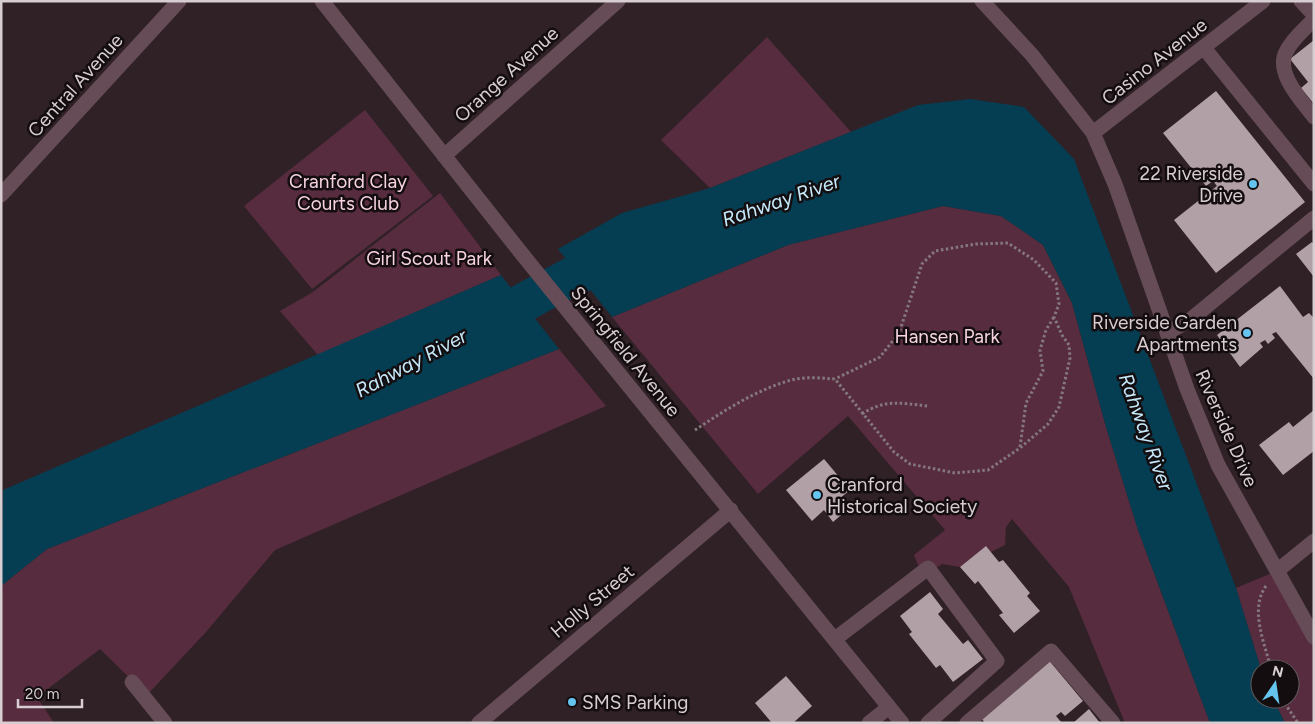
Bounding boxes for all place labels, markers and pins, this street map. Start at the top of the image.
place label: 22 Riverside Drive [1140,162,1243,207]
marker: 22 Riverside Drive [1247,178,1259,190]
place label: Riverside Garden Apartments [1092,311,1237,356]
marker: Riverside Garden Apartments [1241,327,1253,339]
place label: Cranford Historical Society [827,473,977,518]
marker: Cranford Historical Society [811,489,823,501]
place label: SMS Parking [582,691,688,714]
marker: SMS Parking [566,696,578,708]

